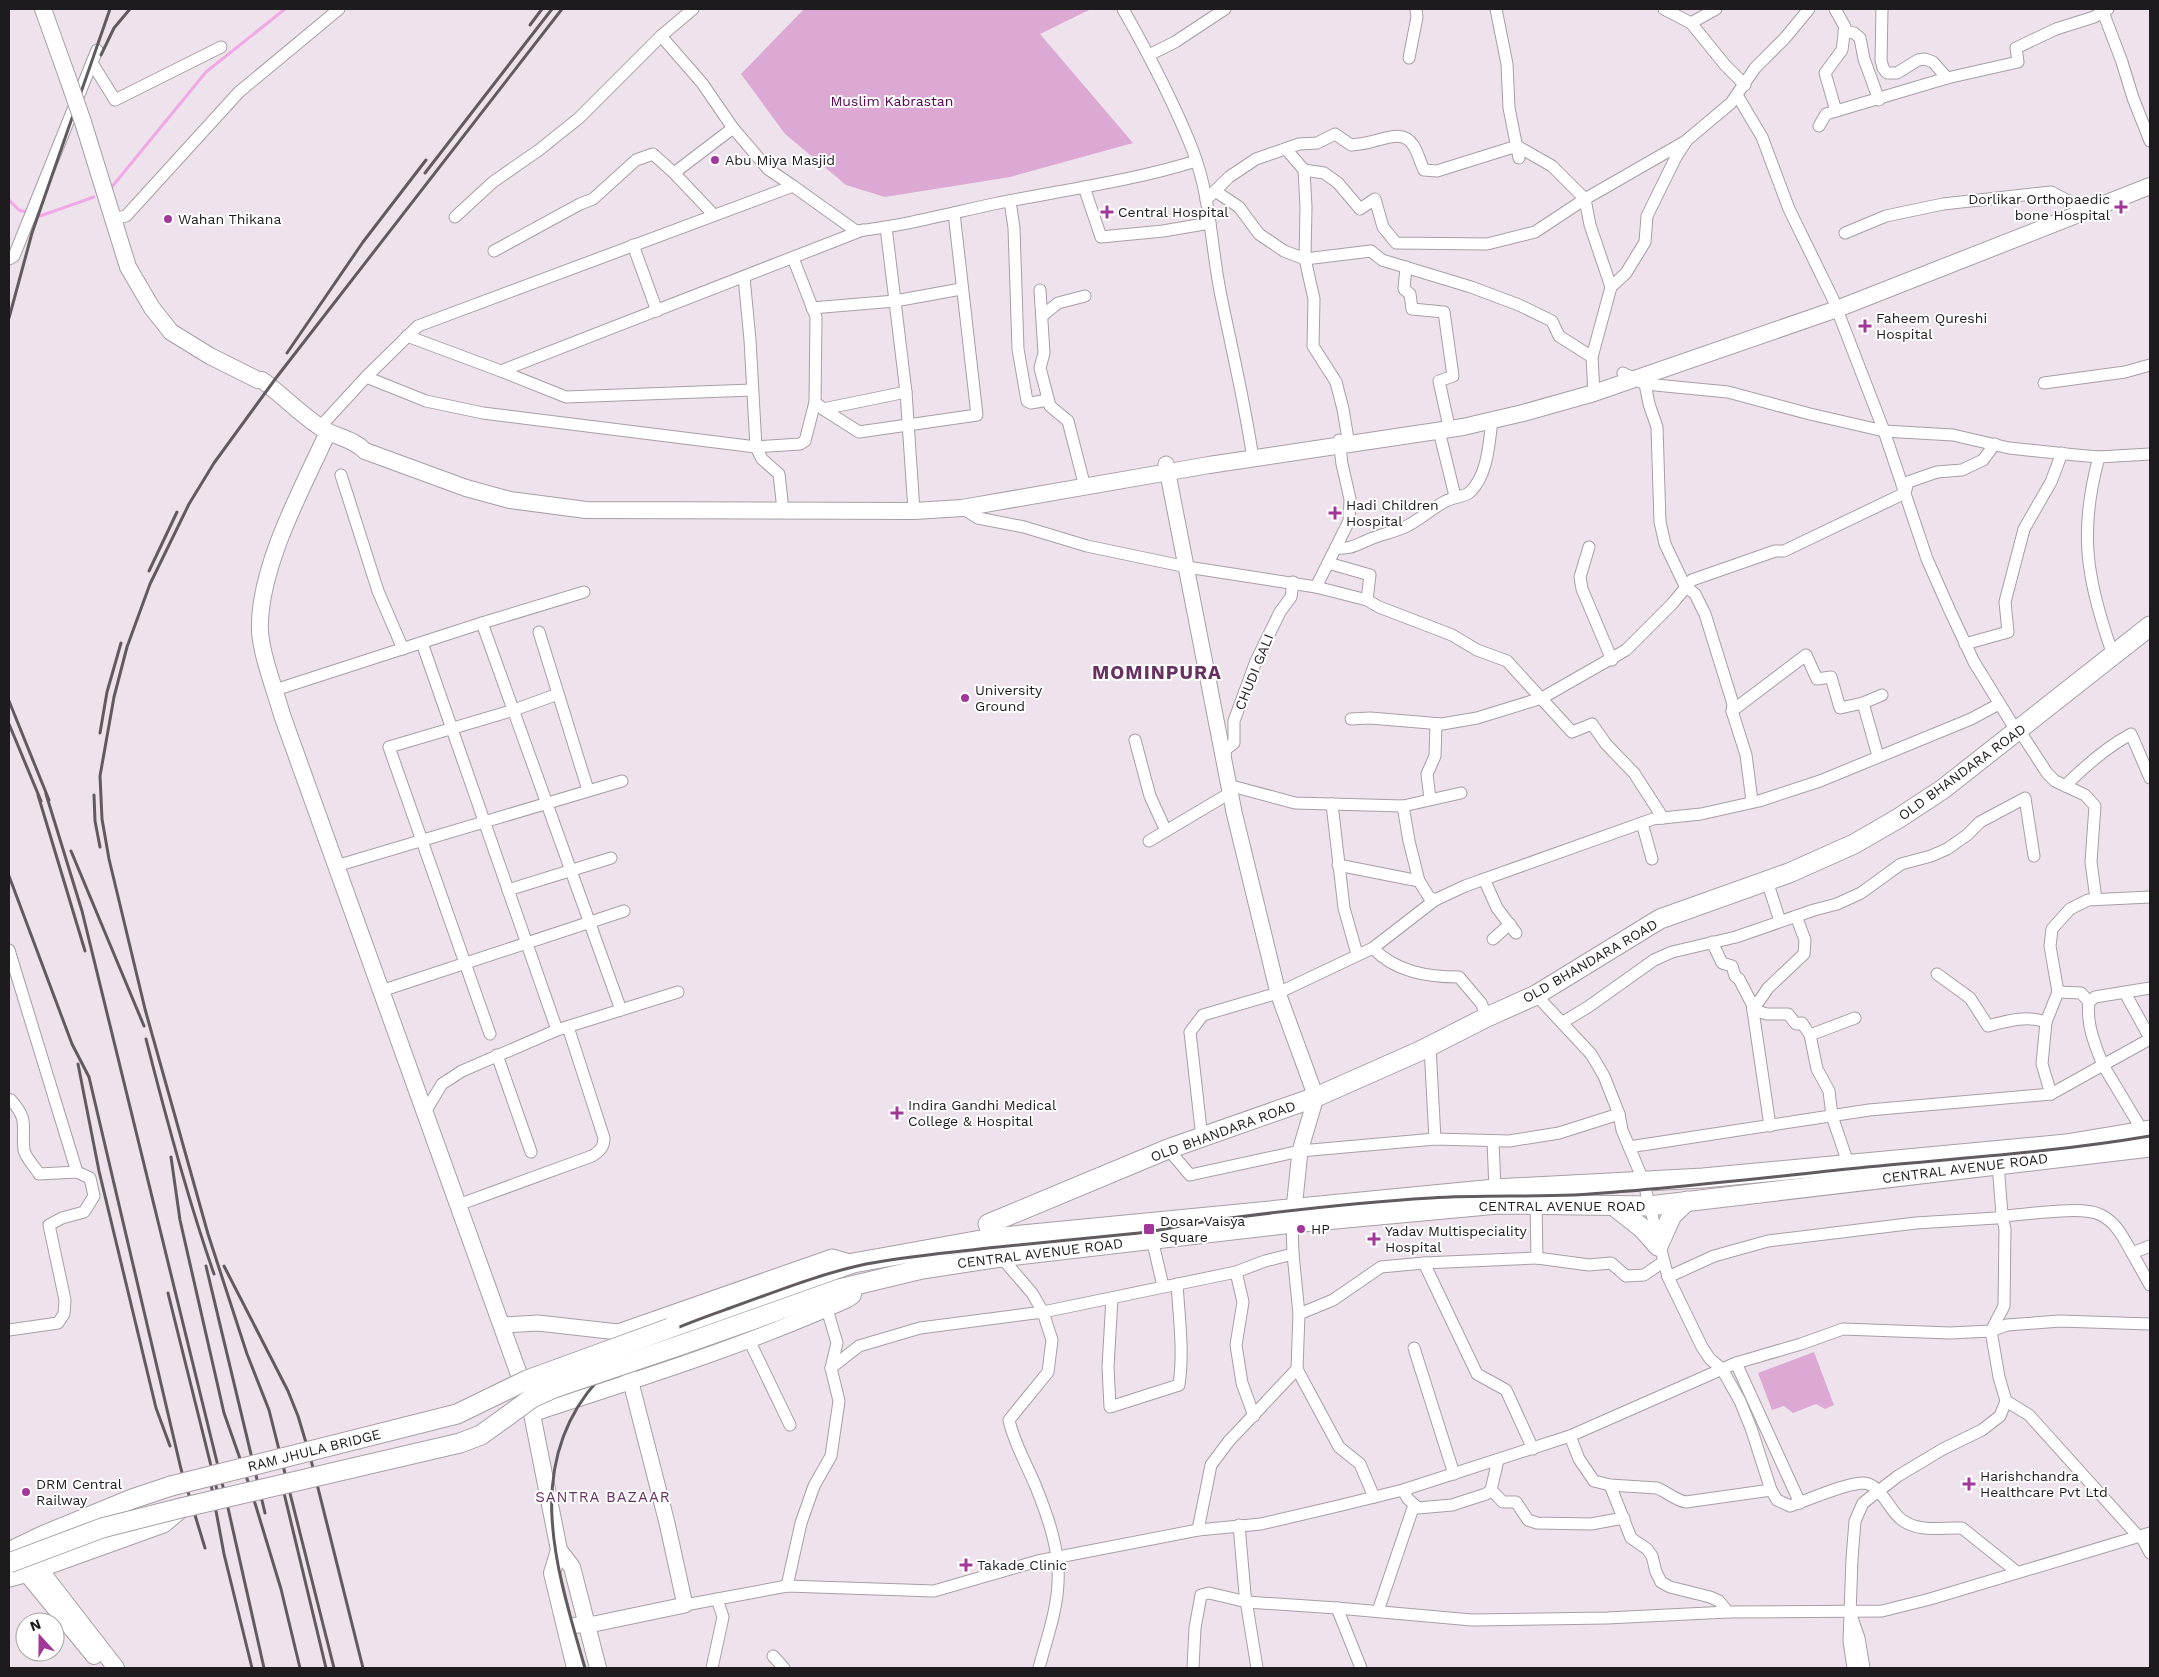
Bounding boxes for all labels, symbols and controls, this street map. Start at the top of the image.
park label: Muslim Kabrastan [831,93,953,109]
place label: Abu Miya Masjid [725,152,835,168]
marker: Abu Miya Masjid [709,154,721,166]
place label: Dorlikar Orthopaedic bone Hospital [1968,191,2111,223]
marker: Dorlikar Orthopaedic bone Hospital [2114,200,2128,214]
place label: Central Hospital [1118,204,1229,220]
marker: Central Hospital [1100,205,1114,219]
place label: Wahan Thikana [178,211,281,227]
marker: Wahan Thikana [162,213,174,225]
place label: Faheem Qureshi Hospital [1876,310,1987,342]
marker: Faheem Qureshi Hospital [1858,319,1872,333]
place label: Hadi Children Hospital [1346,497,1439,529]
marker: Hadi Children Hospital [1328,506,1342,520]
street label: CHUDI GALI [1231,632,1277,712]
district label: MOMINPURA [1092,661,1222,684]
place label: University Ground [975,682,1043,714]
marker: University Ground [959,692,971,704]
street label: OLD BHANDARA ROAD [1895,721,2029,823]
street label: OLD BHANDARA ROAD [1520,916,1660,1006]
place label: Indira Gandhi Medical College & Hospital [908,1097,1057,1129]
street label: OLD BHANDARA ROAD [1148,1097,1298,1165]
marker: Indira Gandhi Medical College & Hospital [890,1106,904,1120]
street label: CENTRAL AVENUE ROAD [1881,1150,2049,1186]
street label: CENTRAL AVENUE ROAD [1478,1198,1646,1214]
place label: Dosar Vaisya Square [1160,1213,1245,1245]
place label: HP [1311,1221,1330,1237]
marker: Dosar Vaisya Square [1142,1222,1156,1236]
marker: HP [1295,1223,1307,1235]
place label: Yadav Multispeciality Hospital [1385,1223,1528,1255]
marker: Yadav Multispeciality Hospital [1367,1232,1381,1246]
street label: CENTRAL AVENUE ROAD [956,1235,1124,1271]
street label: RAM JHULA BRIDGE [246,1426,382,1474]
place label: Harishchandra Healthcare Pvt Ltd [1980,1468,2108,1500]
place label: DRM Central Railway [36,1476,123,1508]
marker: Harishchandra Healthcare Pvt Ltd [1962,1477,1976,1491]
marker: DRM Central Railway [20,1486,32,1498]
district label: SANTRA BAZAAR [535,1488,671,1506]
place label: Takade Clinic [977,1557,1067,1573]
marker: Takade Clinic [959,1558,973,1572]
north arrow [15,1612,65,1662]
text: N [28,1616,43,1634]

